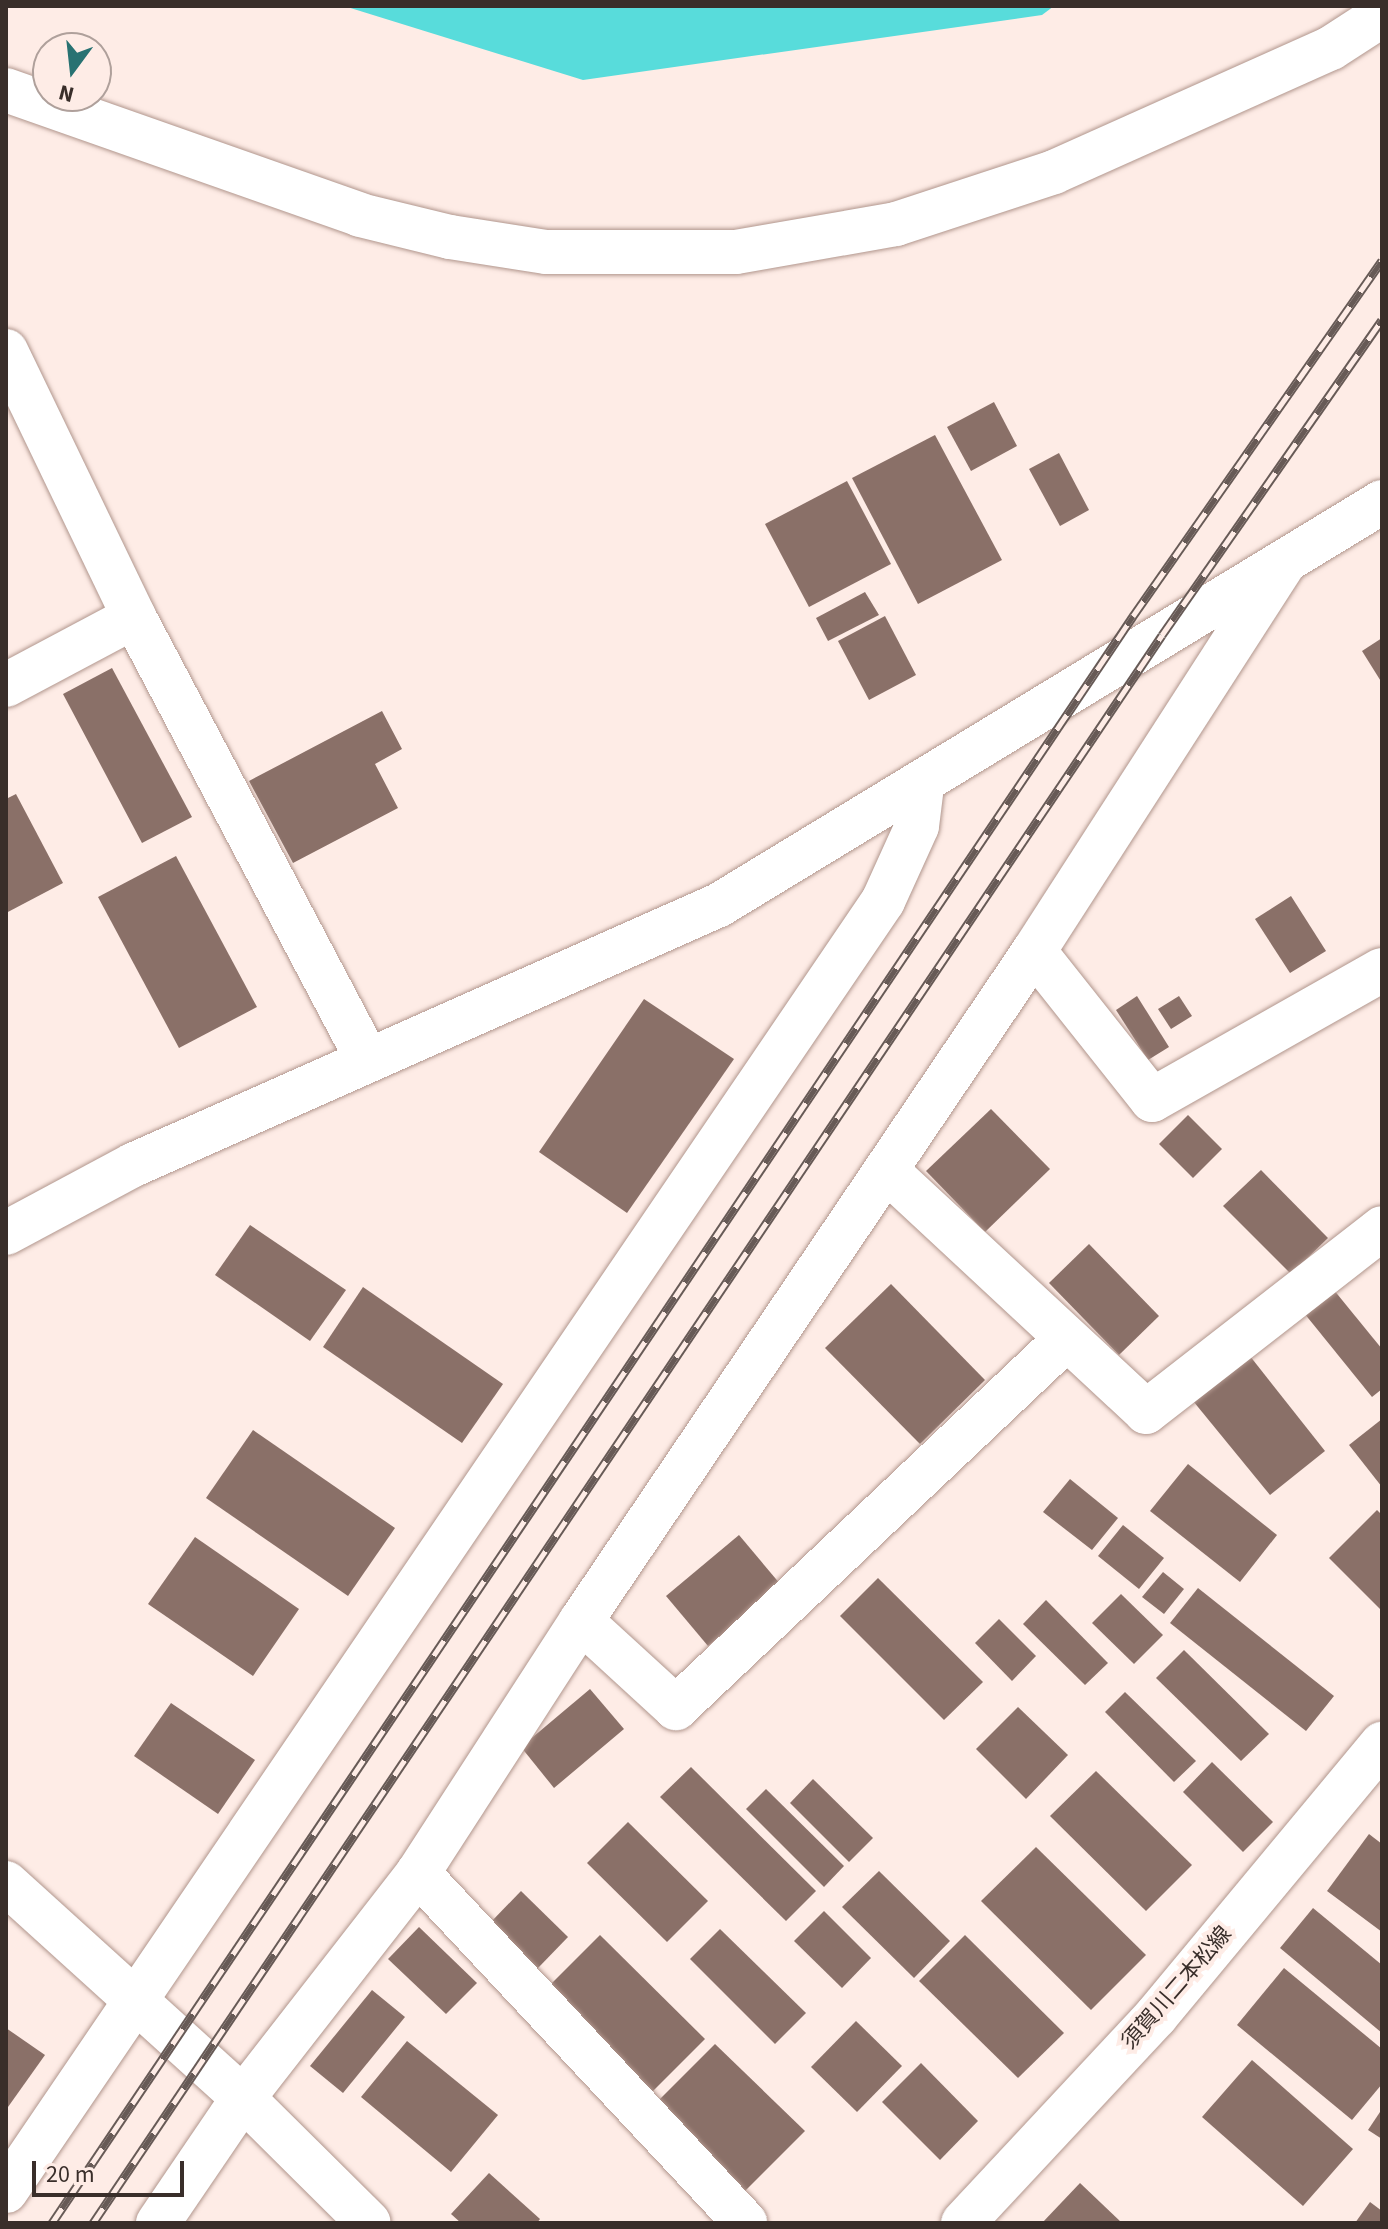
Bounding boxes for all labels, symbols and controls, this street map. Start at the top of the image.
north arrow [32,32,112,112]
text: N [55,76,78,111]
street label: 須賀川二本松線 [1117,1921,1237,2055]
scale bar [36,2145,188,2195]
text: 20 m [46,2157,95,2192]

